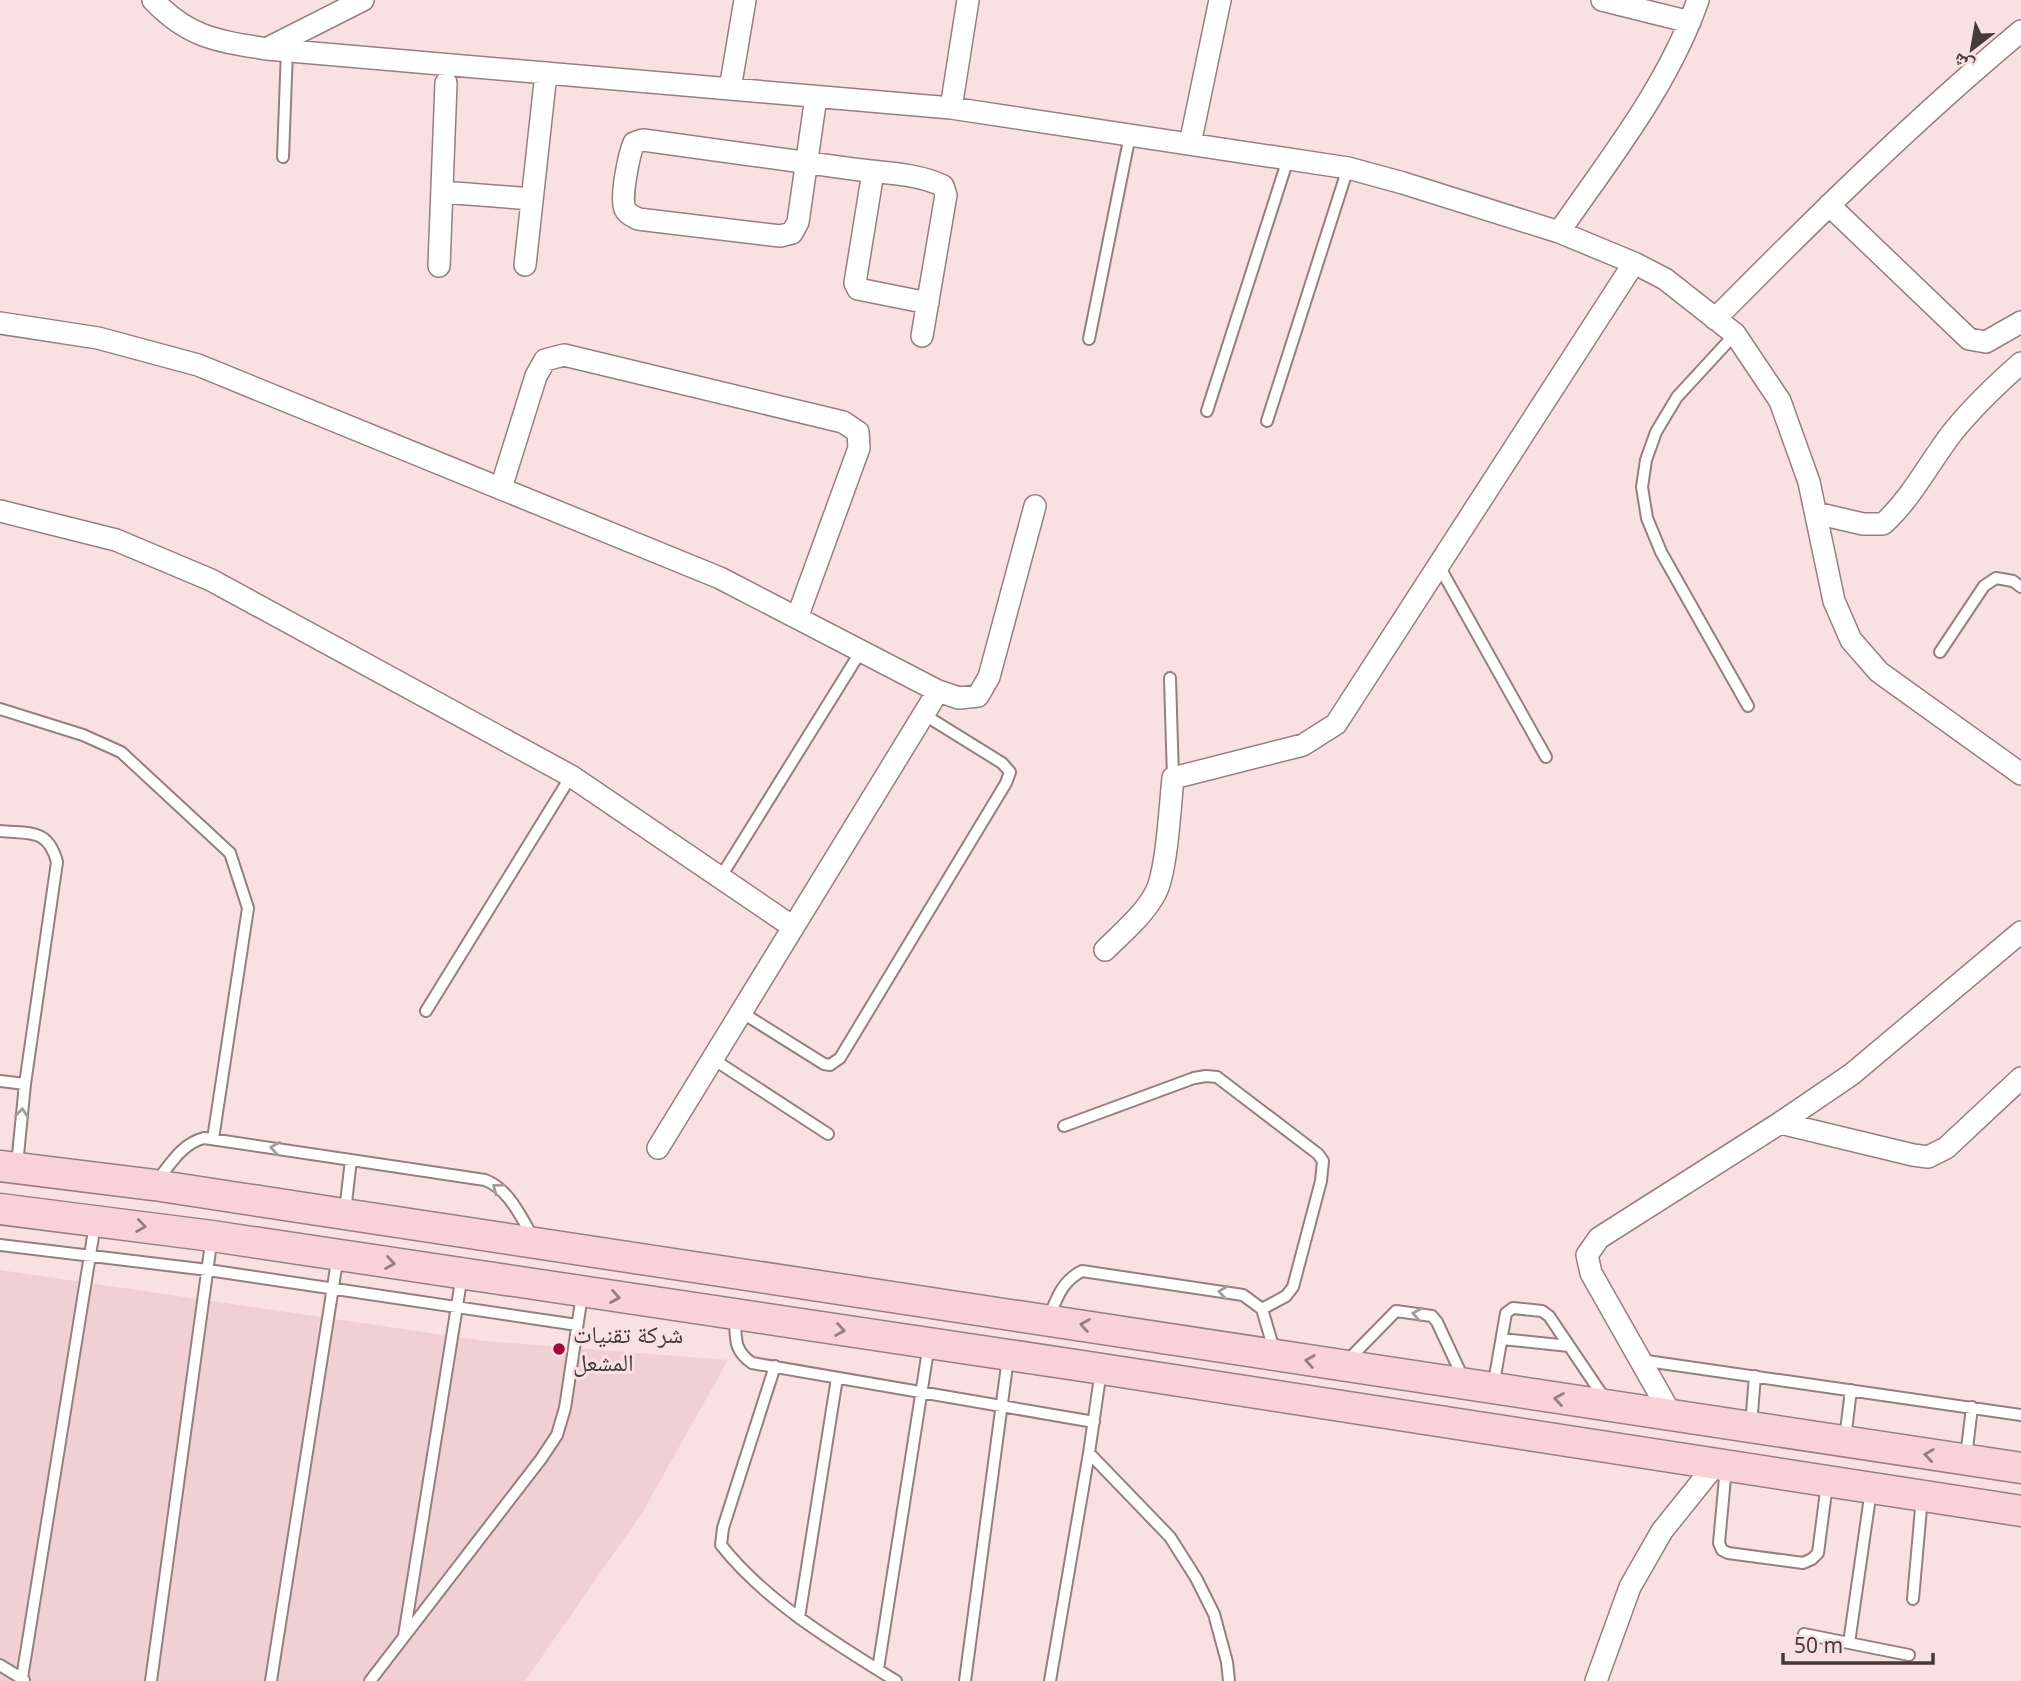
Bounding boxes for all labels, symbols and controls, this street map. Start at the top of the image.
north arrow [1937,14,2007,84]
text: ش [1948,47,1979,80]
one-way arrow [14,1108,29,1119]
one-way arrow [269,1141,280,1156]
one-way arrow [492,1184,505,1196]
one-way arrow [135,1218,147,1233]
one-way arrow [384,1255,396,1270]
one-way arrow [1217,1285,1229,1300]
one-way arrow [609,1289,621,1304]
one-way arrow [1411,1307,1423,1322]
place label: شركة تقنيات المشعل [573,1317,683,1378]
one-way arrow [1079,1318,1091,1333]
one-way arrow [834,1323,846,1338]
marker: شركة تقنيات المشعل [551,1341,567,1357]
one-way arrow [1304,1354,1316,1369]
one-way arrow [1553,1392,1565,1407]
one-way arrow [1923,1448,1935,1463]
scale bar [1783,1622,1934,1666]
text: 50 m [1794,1631,1843,1659]

